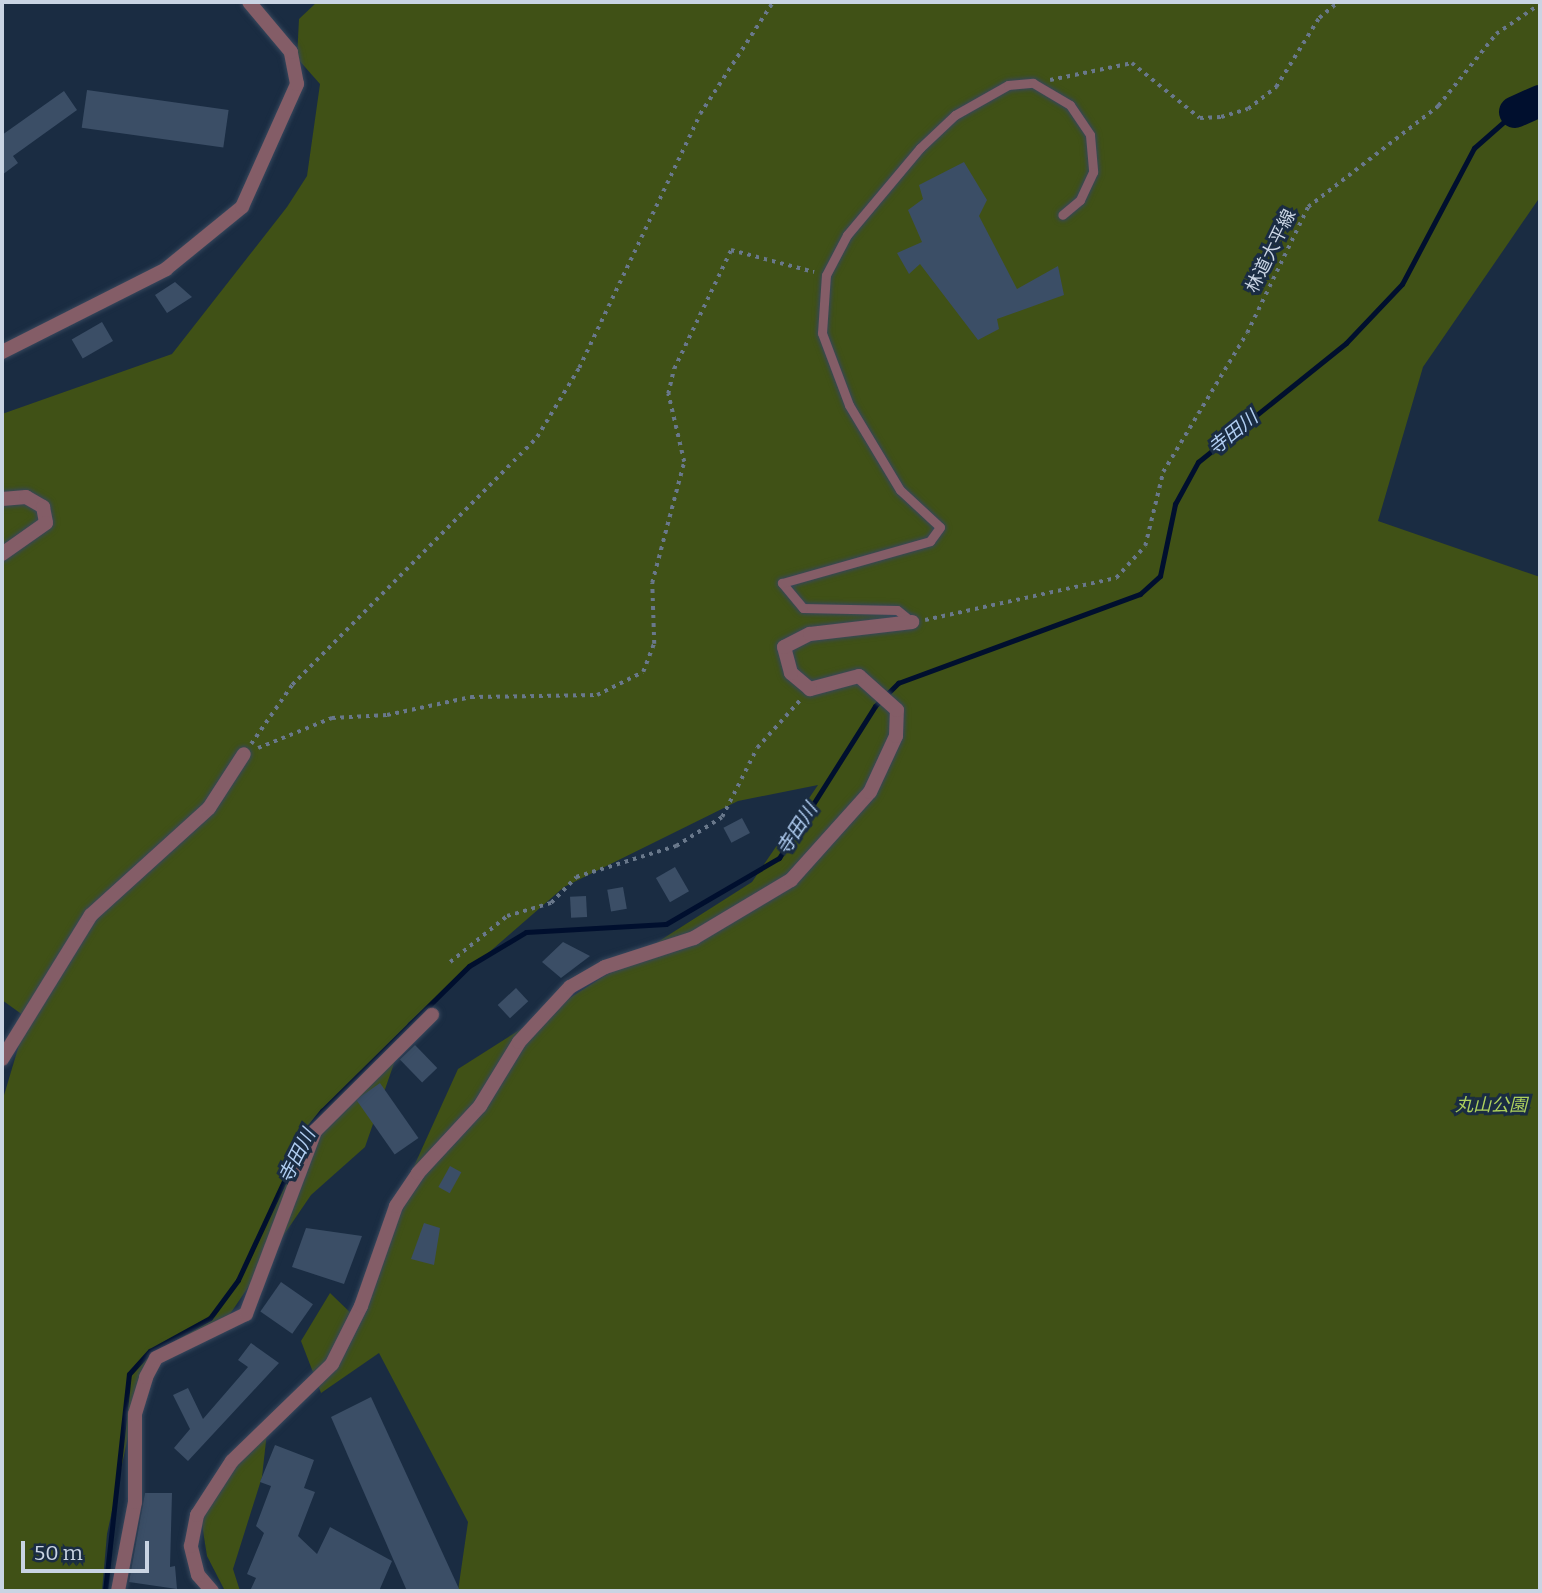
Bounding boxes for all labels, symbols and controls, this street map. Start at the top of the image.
street label: 林道大平線 [1242,206,1300,296]
water label: 寺田川 [1204,406,1262,460]
water label: 寺田川 [772,799,822,859]
park label: 丸山公園 [1455,1094,1527,1116]
water label: 寺田川 [274,1125,320,1187]
scale bar [24,1526,152,1570]
text: 50 m [34,1540,83,1566]

